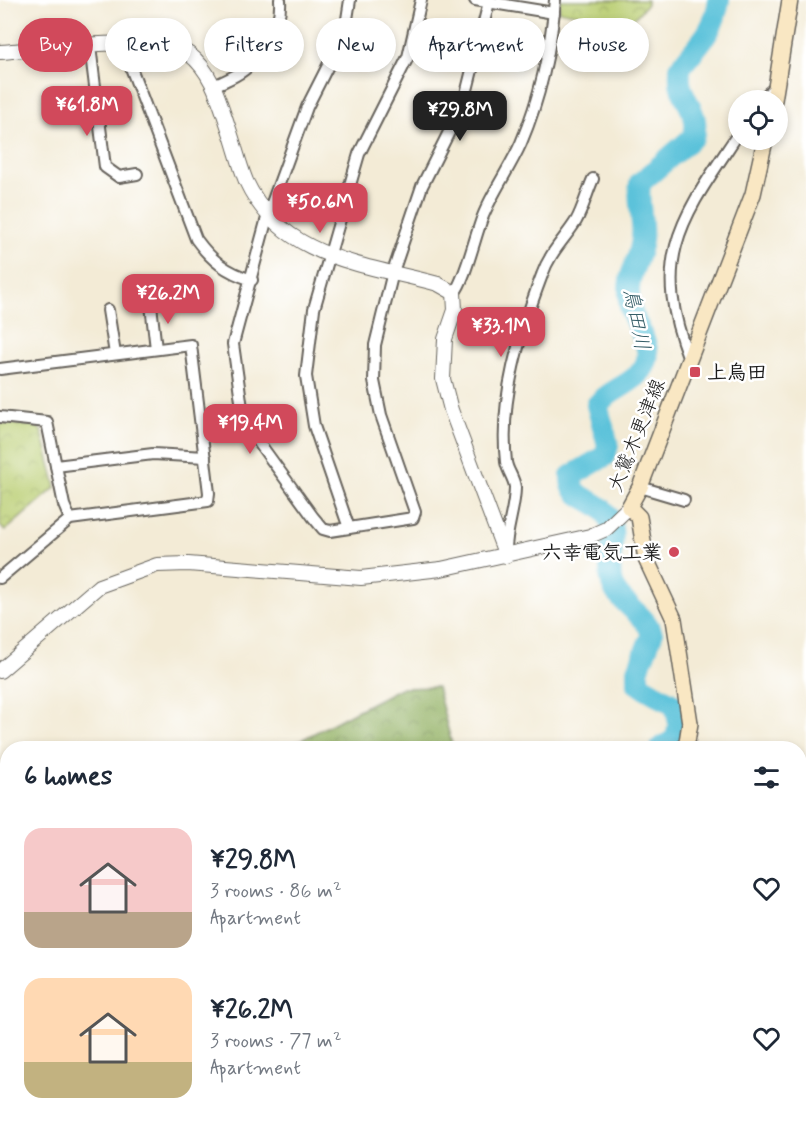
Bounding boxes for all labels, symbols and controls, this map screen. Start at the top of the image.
chip: Buy [18,18,93,72]
chip: Rent [105,18,192,72]
chip: Filters [204,18,304,72]
chip: New [316,18,396,72]
chip: Apartment [408,18,545,72]
chip: House [557,18,649,72]
pin: ¥61.8M [38,86,136,137]
map controls [728,90,788,150]
button: locate [728,90,788,150]
pin: ¥29.8M [411,91,509,142]
text: ¥61.8M [55,92,119,119]
text: ¥29.8M [427,97,493,124]
pin: ¥50.6M [271,183,369,234]
text: ¥50.6M [287,189,353,216]
pin: ¥26.2M [119,274,217,325]
text: ¥26.2M [136,280,200,307]
water label: 鳥田川 [616,286,656,353]
pin: ¥33.1M [452,307,550,358]
text: ¥33.1M [471,313,531,340]
place label: 上烏田 [707,360,767,387]
marker: 上烏田 [688,365,702,379]
street label: 大鷲木更津線 [602,375,672,496]
pin: ¥19.4M [201,404,299,455]
text: ¥19.4M [217,410,283,437]
place label: 六幸電気工業 [542,540,662,567]
marker: 六幸電気工業 [667,545,681,559]
text: 6 homes [24,760,112,794]
icon: filters [750,761,783,794]
text: ¥29.8M [210,844,296,878]
icon: home [72,852,144,924]
icon: heart [750,872,783,905]
text: 3 rooms · 86 m² [210,878,342,905]
text: Apartment [210,905,301,932]
text: ¥26.2M [210,994,293,1028]
icon: home [72,1002,144,1074]
icon: heart [750,1022,783,1055]
text: 3 rooms · 77 m² [210,1028,342,1055]
text: Apartment [210,1055,301,1082]

